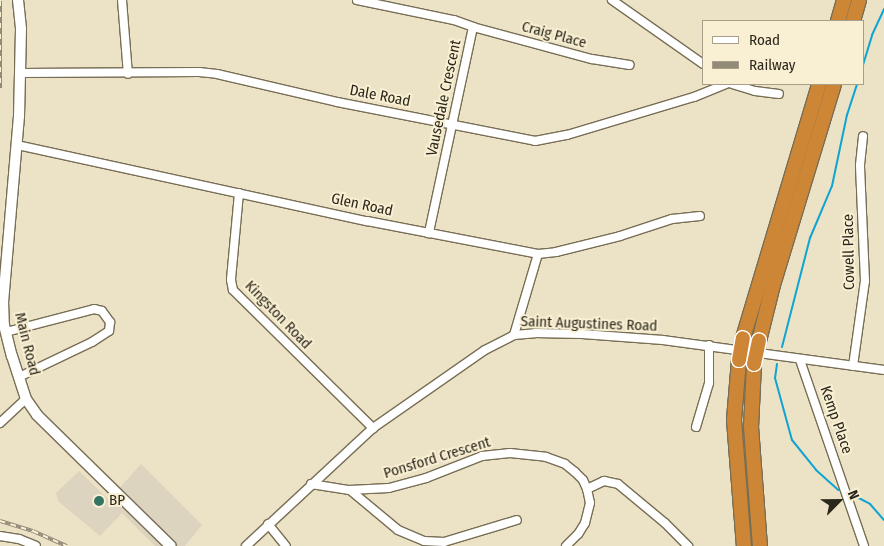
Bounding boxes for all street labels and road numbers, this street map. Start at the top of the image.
street label: Craig Place [520,18,588,52]
street label: Vausedale Crescent [423,38,465,158]
street label: Dale Road [348,81,412,111]
street label: Glen Road [330,190,394,220]
street label: Cowell Place [839,214,859,290]
street label: Kingston Road [241,277,315,353]
street label: Main Road [10,311,44,377]
street label: Saint Augustines Road [520,313,658,335]
street label: Kemp Place [816,384,856,456]
street label: Ponsford Crescent [381,433,493,483]

